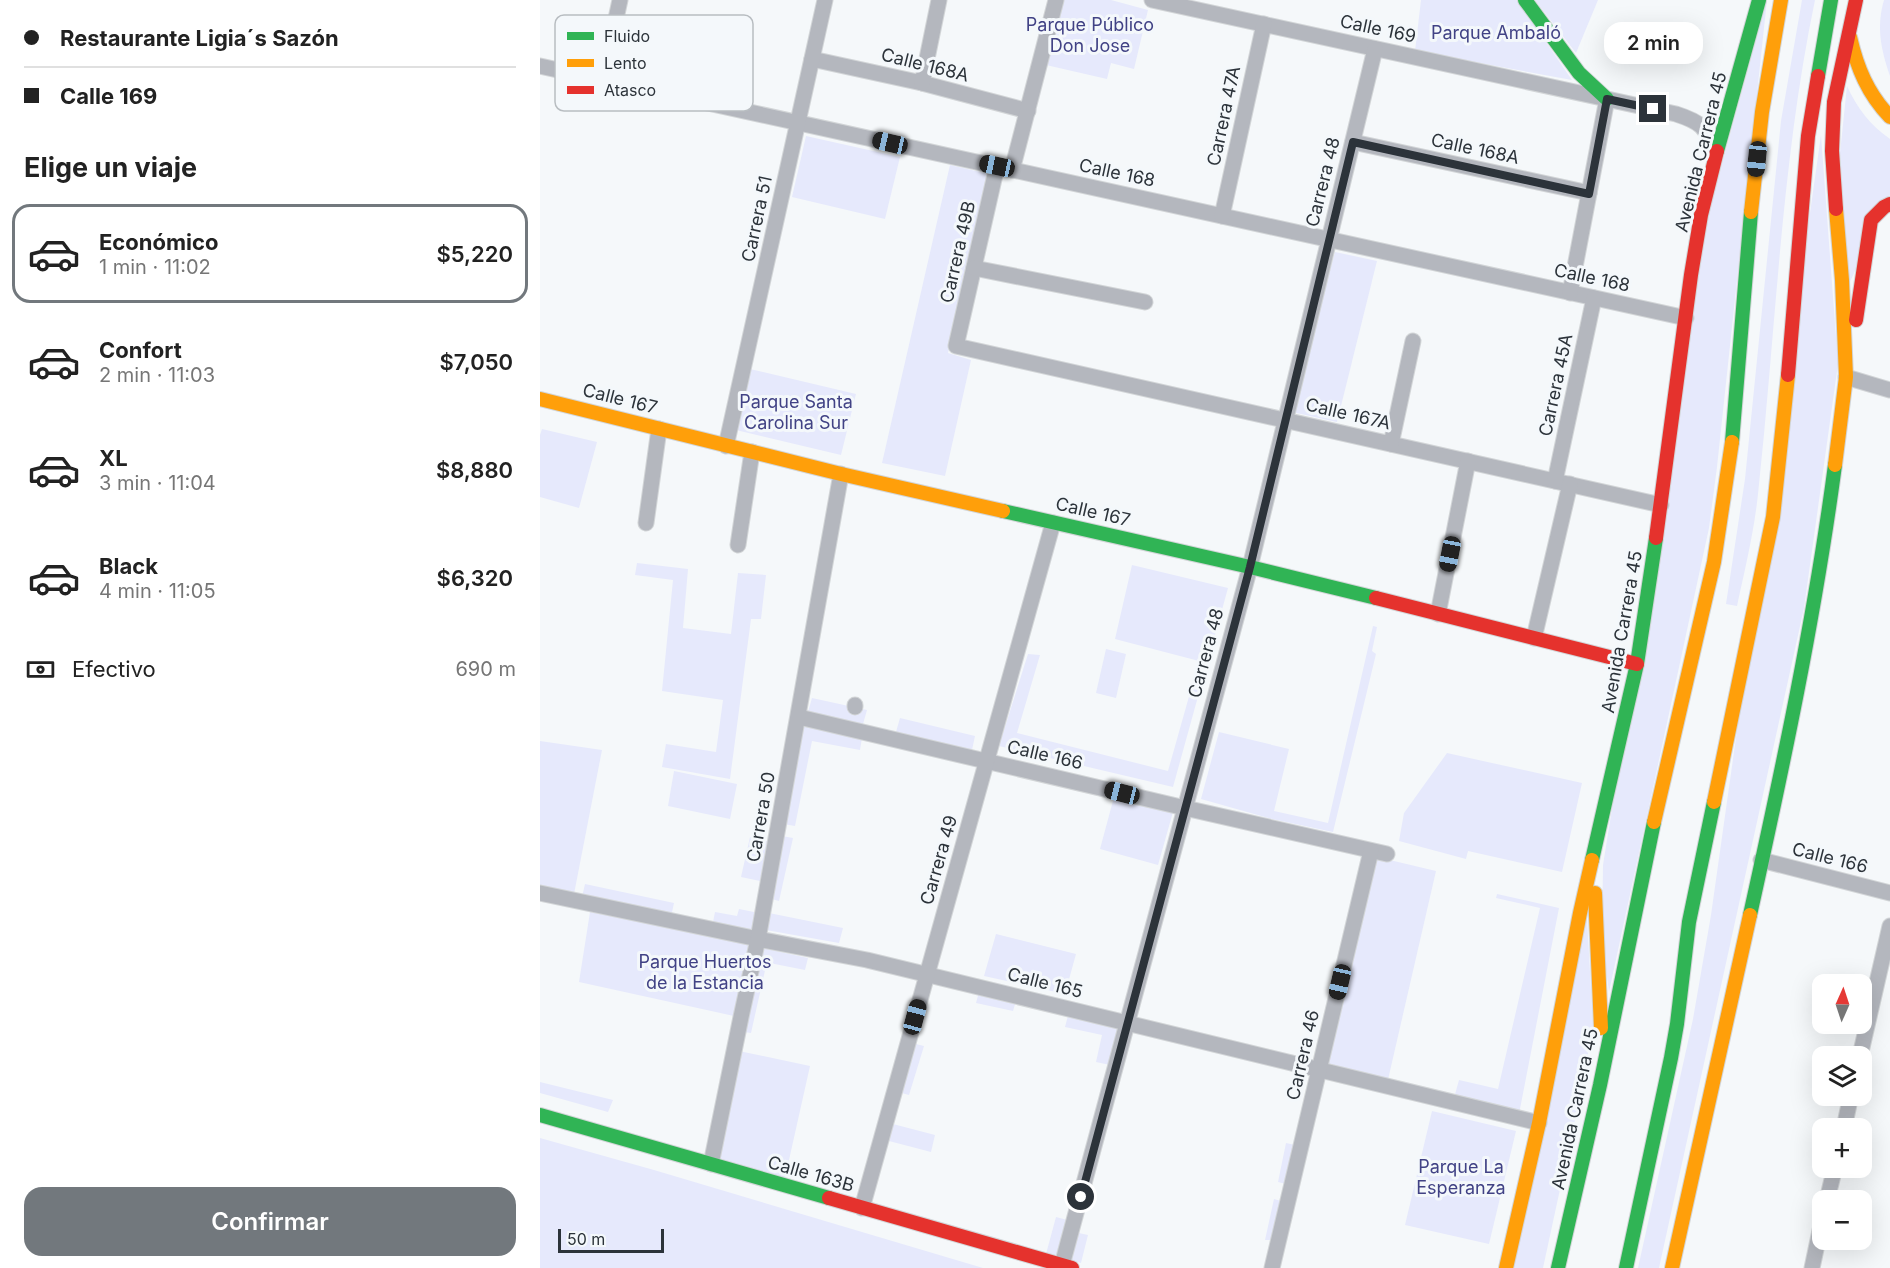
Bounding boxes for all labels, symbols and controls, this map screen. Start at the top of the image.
street label: Calle 169 [1338,10,1418,47]
park label: Parque Público Don Jose [1026,14,1154,56]
legend [555,15,753,111]
park label: Parque Ambaló [1431,22,1561,43]
callout: 2 min [1604,22,1702,64]
text: Restaurante Ligia´s Sazón [60,25,339,51]
text: Fluido [604,26,650,46]
text: 2 min [1627,31,1680,55]
street label: Calle 168A [879,43,971,86]
text: Lento [604,53,647,73]
street label: Carrera 47A [1203,64,1244,168]
street label: Avenida Carrera 45 [1670,70,1731,234]
text: Atasco [604,80,656,100]
text: Calle 169 [60,83,157,109]
route end [1639,95,1666,122]
street label: Calle 168A [1429,129,1521,168]
car [870,130,910,156]
street label: Carrera 48 [1301,135,1344,229]
car [1746,140,1768,178]
text: Elige un viaje [24,151,197,184]
car [978,153,1016,179]
street label: Calle 168 [1077,154,1157,191]
street label: Carrera 51 [737,174,776,264]
street label: Carrera 49B [936,199,979,305]
icon: car [27,227,81,281]
text: Económico [99,229,218,255]
text: $5,220 [436,241,513,267]
text: 1 min · 11:02 [99,255,211,279]
street label: Calle 168 [1552,259,1632,296]
street label: Carrera 45A [1534,332,1577,438]
icon: car [27,335,81,389]
text: Confort [99,337,182,363]
text: $7,050 [440,349,513,375]
text: 2 min · 11:03 [99,363,215,387]
street label: Calle 167 [581,379,660,418]
park label: Parque Santa Carolina Sur [739,391,853,433]
street label: Calle 167A [1304,394,1393,433]
icon: car [27,443,81,497]
text: XL [99,445,128,471]
text: $8,880 [436,457,513,483]
text: 3 min · 11:04 [99,471,216,495]
street label: Calle 167 [1054,493,1133,530]
car [1438,535,1462,573]
street label: Avenida Carrera 45 [1597,549,1646,715]
icon: car [27,551,81,605]
text: Black [99,553,158,579]
text: $6,320 [437,565,513,591]
text: 4 min · 11:05 [99,579,216,603]
street label: Carrera 48 [1183,606,1228,700]
icon: cash [24,653,57,686]
text: Efectivo [72,656,156,682]
text: 690 m [455,657,516,681]
street label: Calle 166 [1005,736,1085,773]
street label: Carrera 50 [742,770,779,864]
car [1102,780,1142,806]
street label: Carrera 49 [916,813,961,907]
street label: Calle 166 [1790,838,1870,877]
park label: Parque Huertos de la Estancia [639,951,771,993]
car [1327,962,1353,1002]
street label: Calle 165 [1005,963,1085,1002]
north arrow [1812,974,1872,1034]
map controls [1812,974,1872,1250]
car [902,997,928,1037]
street label: Carrera 46 [1282,1008,1323,1102]
street label: Avenida Carrera 45 [1547,1026,1602,1192]
button: layers [1812,1046,1872,1106]
button: + [1812,1118,1872,1178]
street label: Calle 163B [766,1151,857,1196]
park label: Parque La Esperanza [1416,1156,1506,1198]
route start [1067,1183,1094,1210]
button: Confirmar [24,1187,516,1256]
button: − [1812,1190,1872,1250]
scale bar [558,1226,664,1254]
text: 50 m [567,1229,605,1249]

